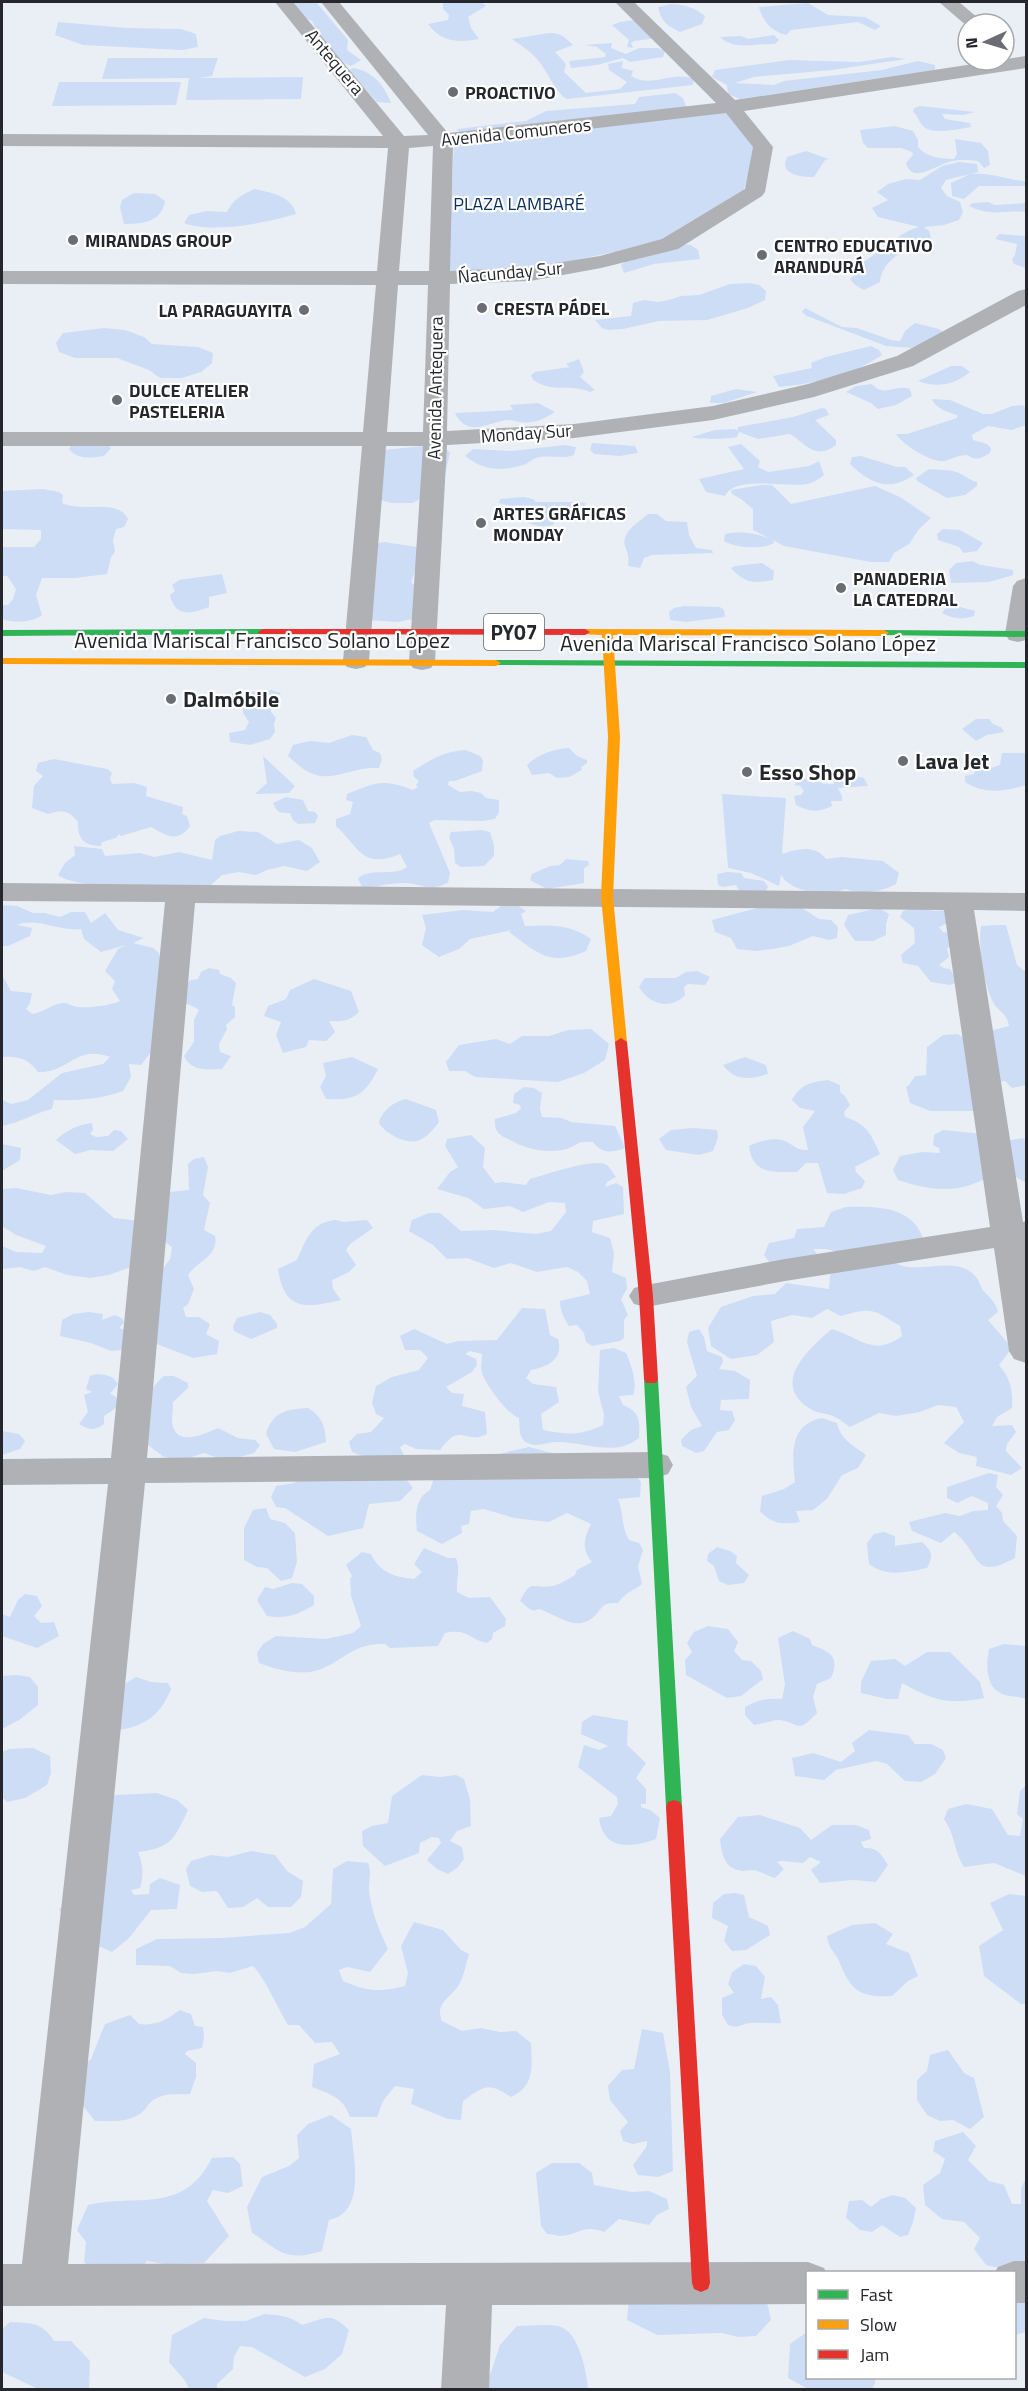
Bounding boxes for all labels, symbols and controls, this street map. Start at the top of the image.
north arrow [956,12,1016,72]
street label: Antequera [299,23,371,101]
text: N [959,37,983,49]
place label: PROACTIVO [465,79,556,106]
marker: PROACTIVO [446,85,460,99]
street label: Avenida Comuneros [440,111,592,153]
park label: PLAZA LAMBARÉ [453,190,585,217]
place label: MIRANDAS GROUP [85,227,232,254]
place label: CENTRO EDUCATIVO ARANDURÁ [774,232,933,280]
marker: MIRANDAS GROUP [66,233,80,247]
marker: CENTRO EDUCATIVO ARANDURÁ [755,248,769,262]
street label: Ńacunday Sur [457,254,563,290]
place label: CRESTA PÁDEL [494,295,610,322]
place label: LA PARAGUAYITA [159,297,292,324]
marker: CRESTA PÁDEL [475,301,489,315]
marker: LA PARAGUAYITA [297,303,311,317]
street label: Avenida Antequera [420,316,450,460]
place label: DULCE ATELIER PASTELERIA [129,377,249,425]
marker: DULCE ATELIER PASTELERIA [110,393,124,407]
street label: Monday Sur [480,416,572,450]
place label: ARTES GRÁFICAS MONDAY [493,500,626,548]
marker: ARTES GRÁFICAS MONDAY [474,516,488,530]
place label: PANADERIA LA CATEDRAL [853,565,958,613]
marker: PANADERIA LA CATEDRAL [834,581,848,595]
road number: PY07 [484,614,544,650]
street label: Avenida Mariscal Francisco Solano López [74,623,450,657]
street label: Avenida Mariscal Francisco Solano López [560,626,936,660]
place label: Dalmóbile [183,682,279,716]
marker: Dalmóbile [164,692,178,706]
place label: Lava Jet [915,744,989,778]
marker: Lava Jet [896,754,910,768]
place label: Esso Shop [759,755,856,789]
marker: Esso Shop [740,765,754,779]
legend [806,2271,1016,2379]
text: Fast [860,2281,893,2308]
text: Slow [860,2311,897,2338]
text: Jam [860,2341,889,2368]

